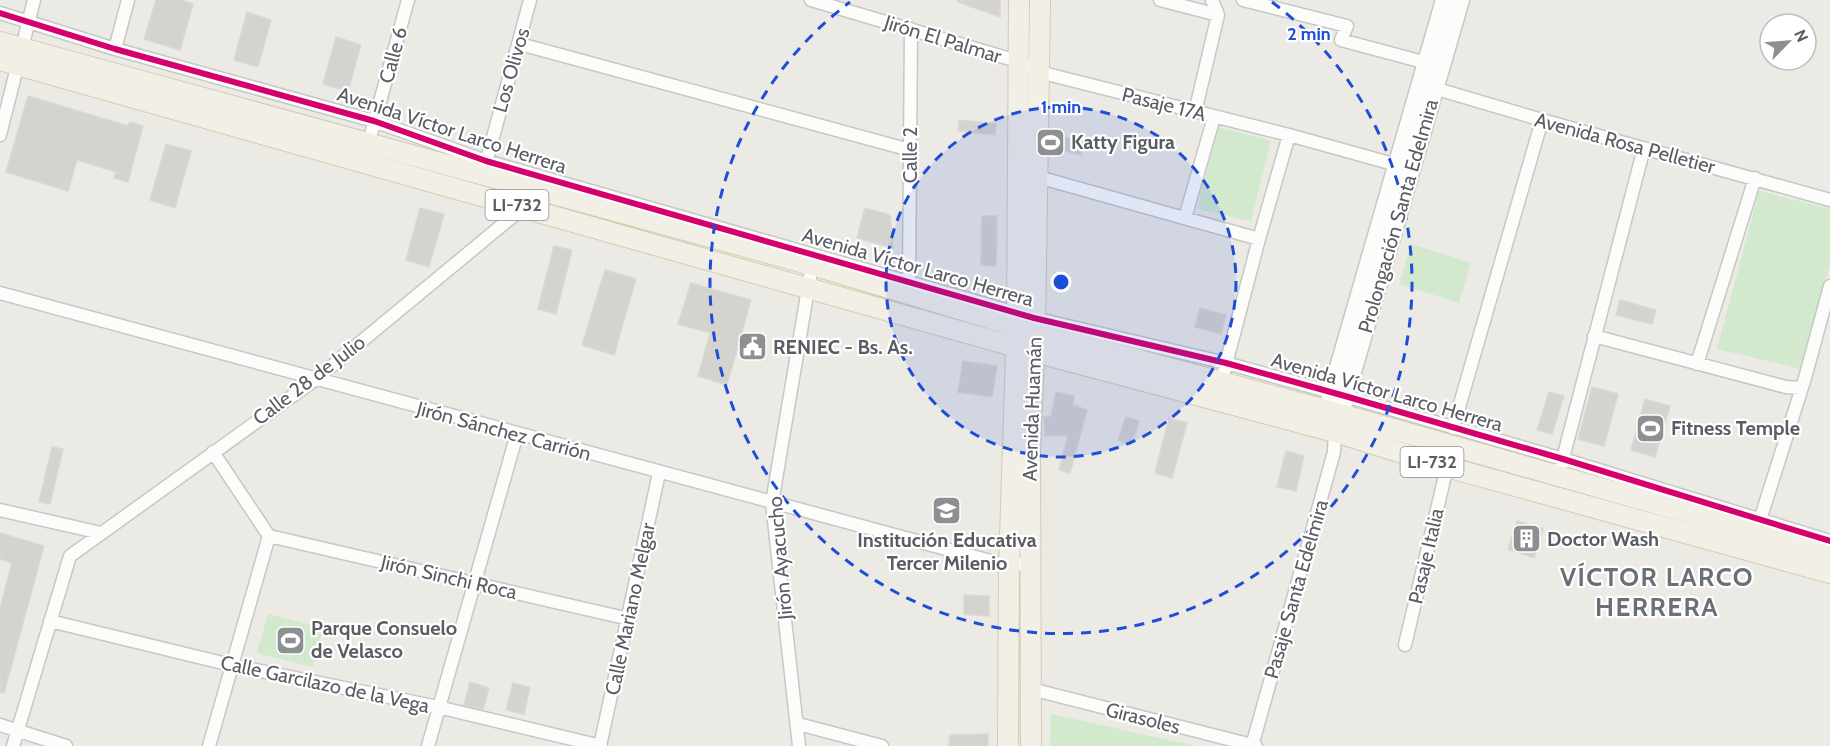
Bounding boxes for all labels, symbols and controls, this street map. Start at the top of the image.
street label: Jirón El Palmar [881,10,1005,68]
north arrow [1758,12,1818,72]
text: 2 min [1287,23,1331,45]
street label: Calle 6 [374,24,412,86]
street label: Los Olivos [488,25,534,115]
text: N [1790,27,1812,45]
street label: Avenida Víctor Larco Herrera [334,82,570,179]
street label: Pasaje 17A [1120,82,1209,126]
text: 1 min [1041,96,1081,118]
street label: Prolongación Santa Edelmira [1353,96,1443,336]
street label: Avenida Rosa Pelletier [1532,107,1718,179]
sports icon: Katty Figura [1034,126,1066,158]
street label: Calle 2 [898,127,922,183]
place label: Katty Figura [1071,130,1175,154]
road number: LI-732 [486,190,548,220]
street label: Avenida Víctor Larco Herrera [800,222,1037,312]
centre of rings [1051,272,1071,292]
street label: Calle 28 de Julio [248,330,370,430]
public building icon: RENIEC - Bs. As. [736,331,768,363]
place label: RENIEC - Bs. As. [773,335,913,359]
street label: Avenida Huamán [1017,336,1047,482]
street label: Avenida Víctor Larco Herrera [1269,347,1506,437]
street label: Jirón Sánchez Carrión [413,396,594,466]
sports icon: Fitness Temple [1634,412,1666,444]
place label: Fitness Temple [1671,416,1800,440]
road number: LI-732 [1400,447,1464,477]
school or university icon: Institución Educativa Tercer Milenio [931,494,963,526]
street label: Jirón Ayacucho [763,495,797,622]
street label: Pasaje Santa Edelmira [1259,496,1333,681]
street label: Pasaje Italia [1403,505,1449,606]
street label: Calle Mariano Melgar [600,520,660,697]
building icon: Doctor Wash [1510,523,1542,555]
place label: Doctor Wash [1547,527,1659,551]
place label: Institución Educativa Tercer Milenio [857,528,1037,575]
street label: Jirón Sinchi Roca [378,549,520,604]
district label: VÍCTOR LARCO HERRERA [1560,561,1754,623]
place label: Parque Consuelo de Velasco [311,616,457,663]
sports icon: Parque Consuelo de Velasco [274,624,306,656]
street label: Calle Garcilazo de la Vega [218,650,432,718]
street label: Girasoles [1103,697,1183,739]

